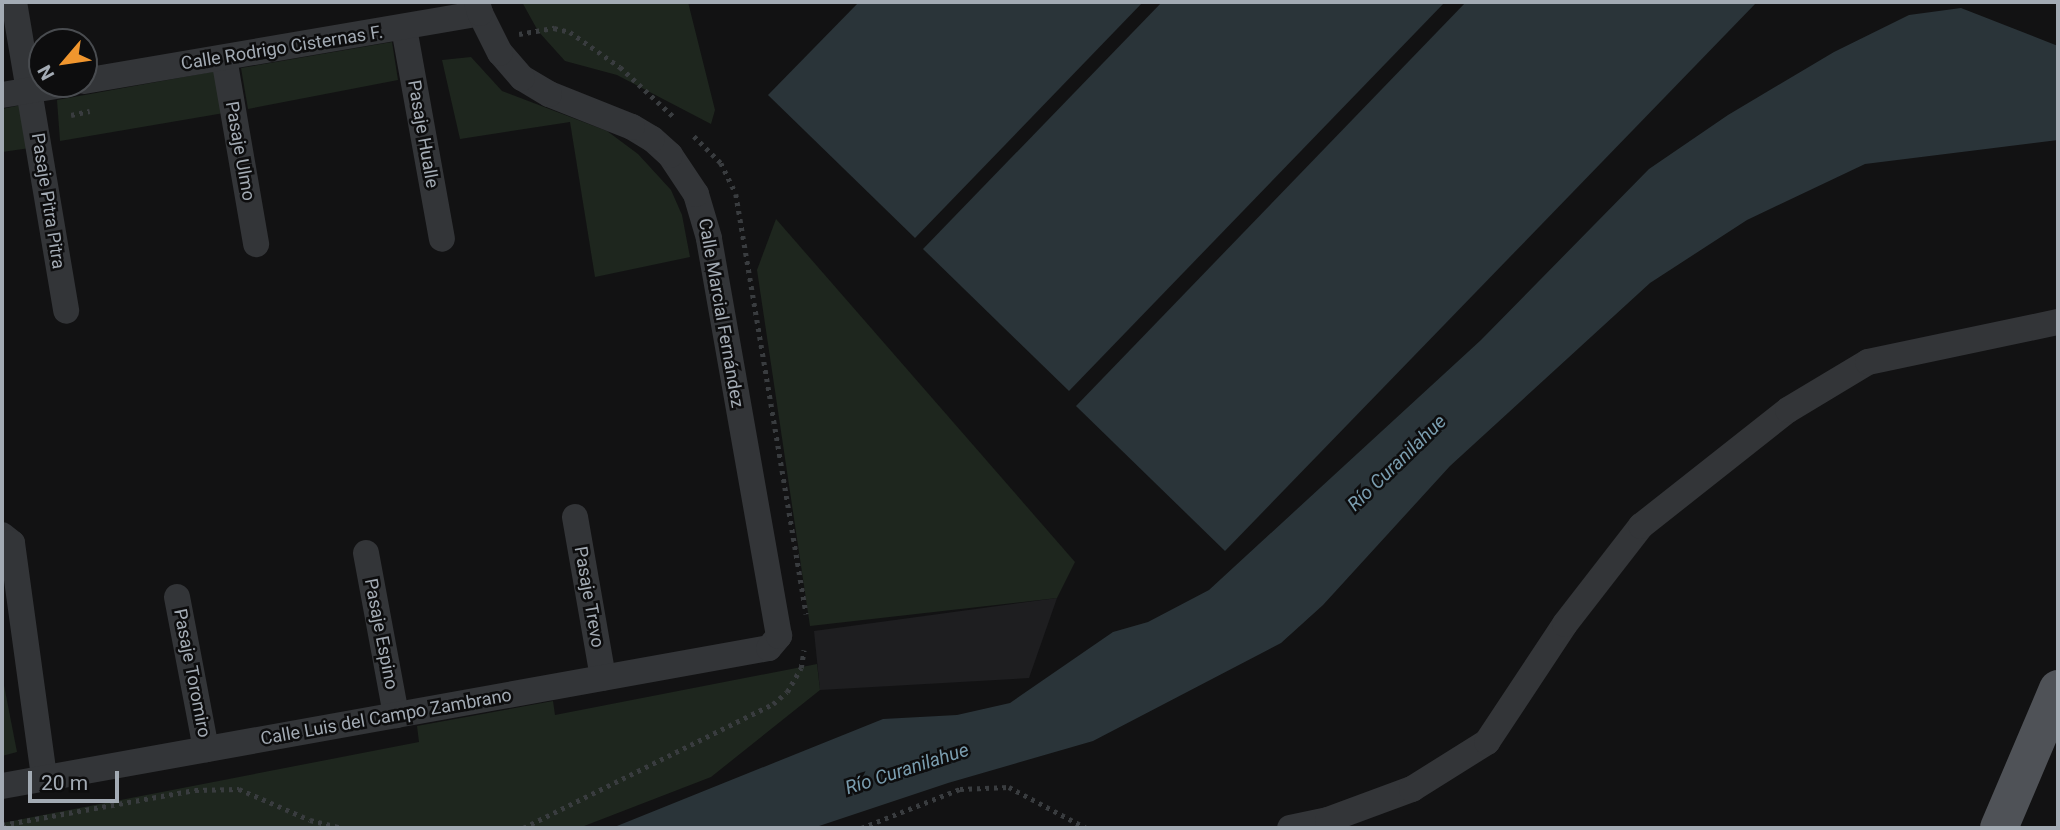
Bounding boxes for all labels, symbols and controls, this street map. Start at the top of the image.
street label: Calle Rodrigo Cisternas F. [179,21,385,75]
north arrow [28,28,98,98]
text: N [33,61,59,84]
street label: Pasaje Hualle [403,78,443,190]
street label: Pasaje Ulmo [221,100,259,202]
street label: Pasaje Pitra Pitra [27,132,69,270]
street label: Calle Marcial Fernández [694,217,748,409]
water label: Río Curanilahue [1343,410,1451,516]
street label: Pasaje Trevo [569,545,609,649]
street label: Pasaje Espino [360,577,402,691]
street label: Pasaje Toromiro [169,607,215,739]
street label: Calle Luis del Campo Zambrano [259,684,513,750]
water label: Río Curanilahue [842,738,972,800]
scale bar [32,756,122,800]
text: 20 m [41,771,88,795]

